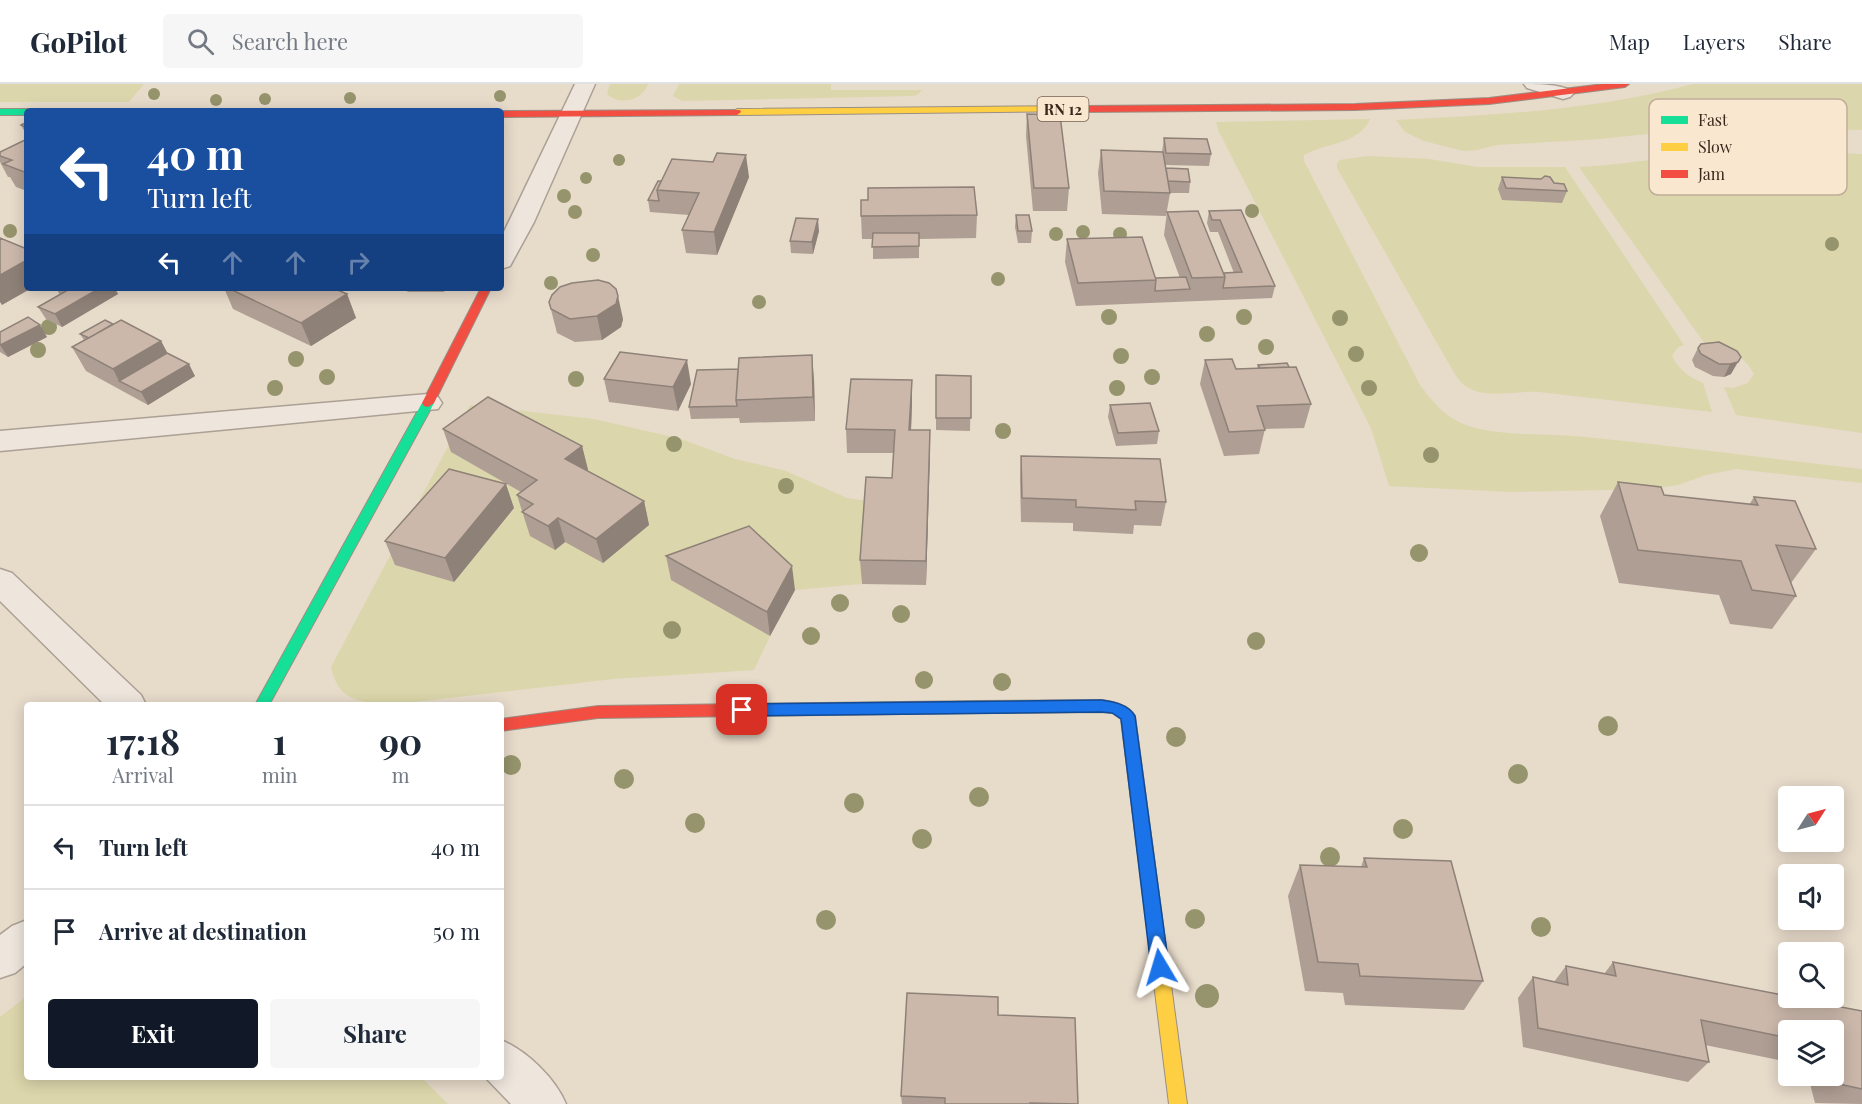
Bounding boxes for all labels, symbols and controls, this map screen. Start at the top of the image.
search box [163,14,583,68]
text: GoPilot [30,23,127,60]
icon: search [184,25,217,58]
text: Search here [232,26,348,56]
text: Map [1609,27,1650,55]
text: Layers [1683,27,1745,55]
text: Share [1778,27,1832,55]
road number: RN 12 [1038,97,1088,121]
legend [1649,99,1847,195]
text: Fast [1698,109,1728,130]
text: 40 m [147,125,244,181]
icon: left [48,132,126,210]
text: Slow [1698,136,1733,157]
text: Jam [1697,163,1725,184]
text: Turn left [147,179,251,215]
icon: left [153,246,186,279]
icon: ahead [216,246,249,279]
icon: ahead [279,246,312,279]
icon: right [342,246,375,279]
pin [716,684,767,735]
icon: arrive [725,693,758,726]
text: 17:18 [106,716,180,764]
text: 1 [273,716,287,764]
text: 90 [379,716,422,764]
text: Arrival [112,761,174,788]
text: min [262,761,298,788]
text: m [392,761,410,788]
north arrow [1778,786,1844,852]
map controls [1778,786,1844,1086]
icon: left [48,831,81,864]
text: Turn left [99,832,188,862]
text: 40 m [431,832,480,862]
button: sound [1778,864,1844,930]
icon: arrive [48,915,81,948]
text: Arrive at destination [99,916,307,946]
text: 50 m [433,916,480,946]
position arrow [1128,935,1192,999]
button: search [1778,942,1844,1008]
button: Exit [48,999,258,1068]
button: Share [270,999,480,1068]
button: layers [1778,1020,1844,1086]

